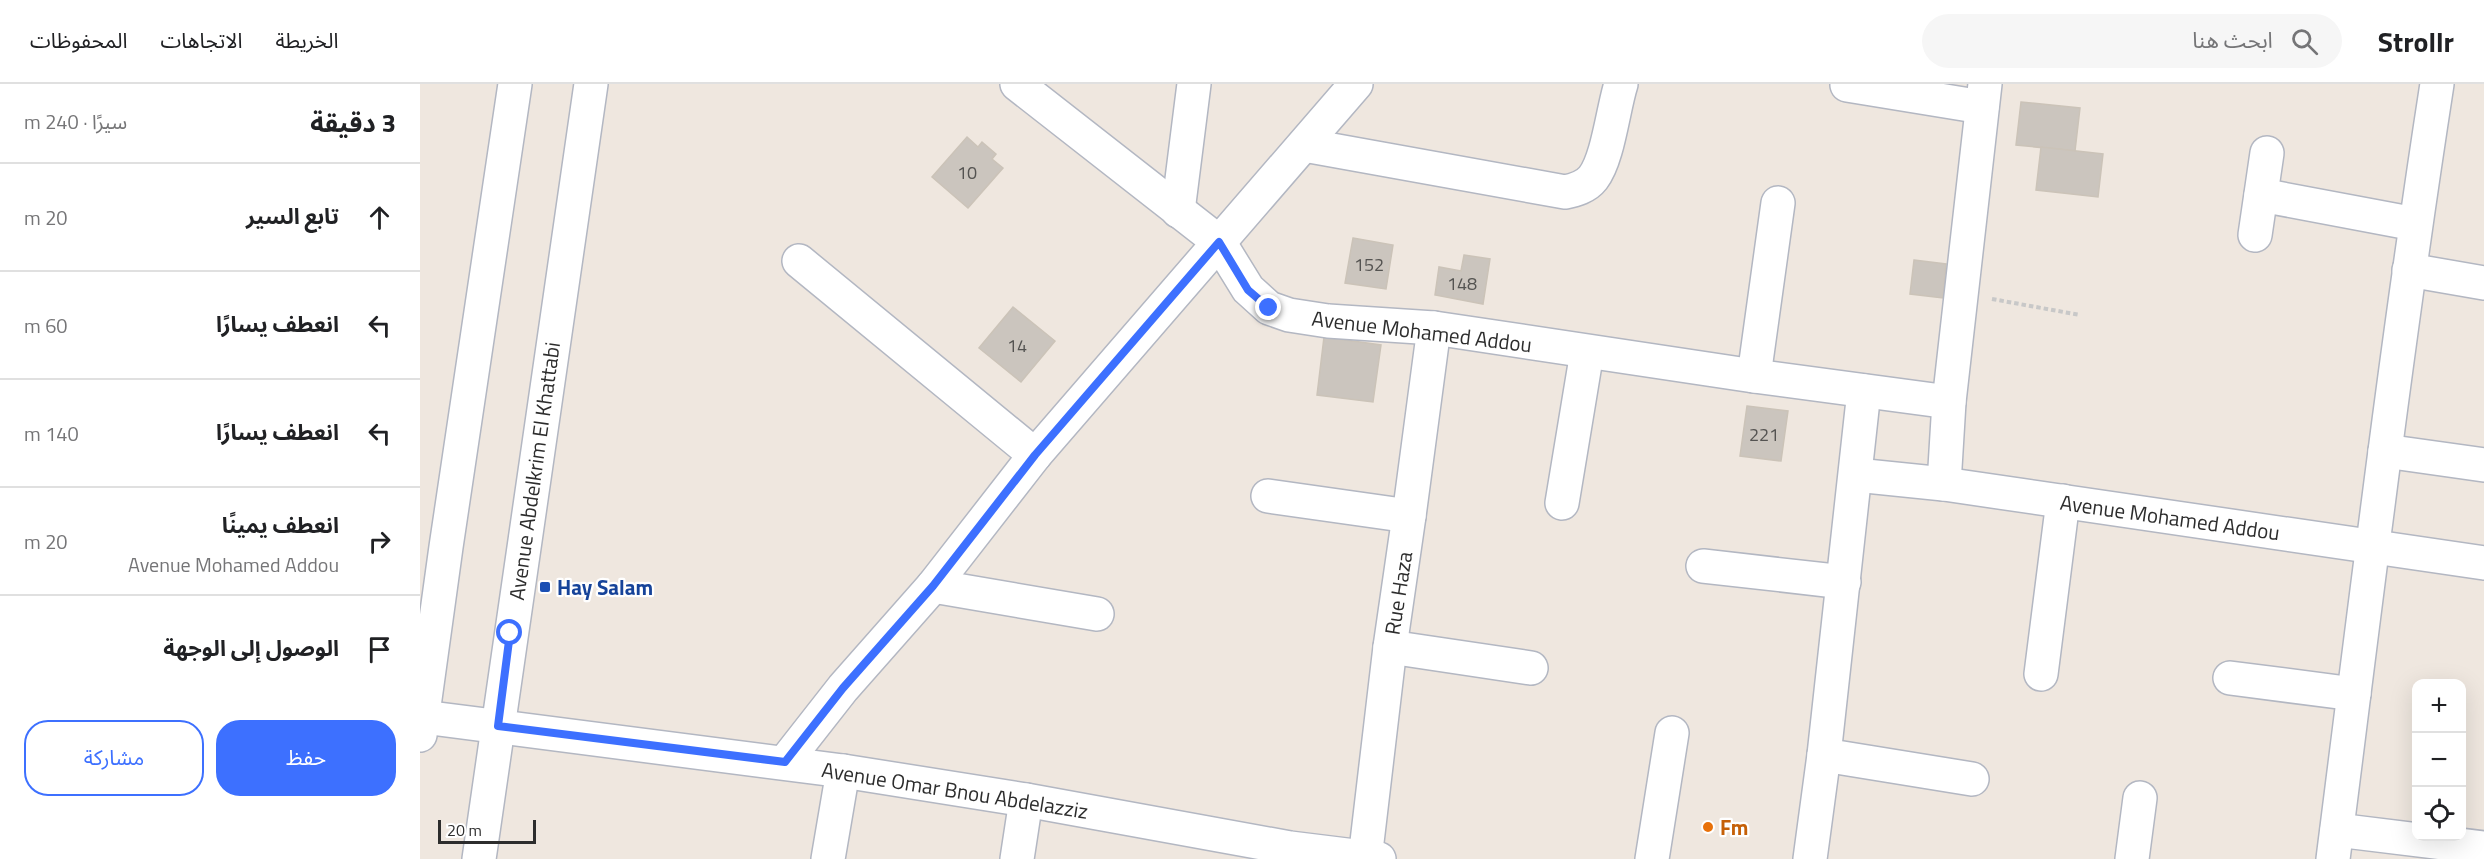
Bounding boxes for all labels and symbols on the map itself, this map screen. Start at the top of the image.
house number: 10 [957,159,977,186]
house number: 152 [1354,251,1384,278]
house number: 148 [1447,270,1477,297]
route end [1255,294,1281,320]
street label: Avenue Mohamed Addou [1310,302,1534,360]
house number: 14 [1007,332,1027,359]
street label: Avenue Abdelkrim El Khattabi [500,340,568,602]
house number: 221 [1749,421,1779,448]
street label: Avenue Mohamed Addou [2058,486,2282,548]
street label: Rue Haza [1376,549,1420,637]
place label: Hay Salam [557,571,653,603]
marker: Hay Salam [538,580,552,594]
route start [496,619,522,645]
street label: Avenue Omar Bnou Abdelazziz [820,753,1090,827]
place label: Fm [1720,811,1748,843]
scale bar [438,817,536,844]
marker: Fm [1701,820,1715,834]

